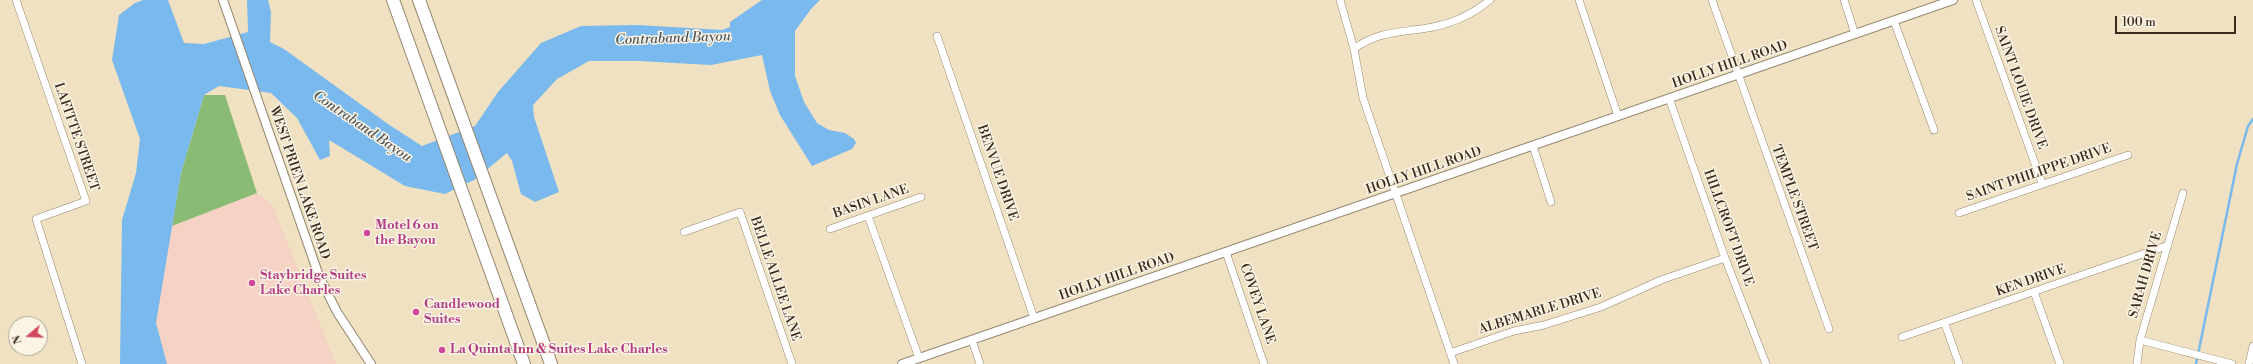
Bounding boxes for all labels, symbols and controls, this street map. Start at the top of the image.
scale bar [2117,8,2238,34]
text: 100 m [2122,15,2156,30]
street label: SAINT LOUIE DRIVE [1990,24,2050,152]
water label: Contraband Bayou [615,29,731,49]
street label: HOLLY HILL ROAD [1670,38,1790,92]
street label: LAFITTE STREET [50,81,102,193]
water label: Contraband Bayou [309,88,415,166]
street label: WEST PRIEN LAKE ROAD [265,104,333,262]
street label: BENVUE DRIVE [973,123,1021,223]
street label: SAINT PHILIPPE DRIVE [1965,141,2113,205]
street label: TEMPLE STREET [1768,143,1820,253]
street label: HOLLY HILL ROAD [1364,144,1484,198]
street label: HILLCROFT DRIVE [1700,167,1756,289]
street label: BASIN LANE [831,182,911,222]
street label: BELLE ALLEE LANE [746,215,804,343]
place label: Motel 6 on the Bayou [375,218,438,249]
marker: Motel 6 on the Bayou [362,228,372,238]
street label: SARAH DRIVE [2126,230,2166,320]
street label: HOLLY HILL ROAD [1057,250,1177,304]
street label: COVEY LANE [1236,262,1278,346]
street label: KEN DRIVE [1994,262,2068,300]
place label: Staybridge Suites Lake Charles [260,268,366,299]
marker: Staybridge Suites Lake Charles [247,278,257,288]
street label: ALBEMARLE DRIVE [1477,286,1603,338]
place label: Candlewood Suites [424,297,500,328]
marker: Candlewood Suites [411,307,421,317]
north arrow [8,316,48,356]
text: N [10,333,26,346]
place label: La Quinta Inn & Suites Lake Charles [450,342,668,358]
marker: La Quinta Inn & Suites Lake Charles [437,345,447,355]

